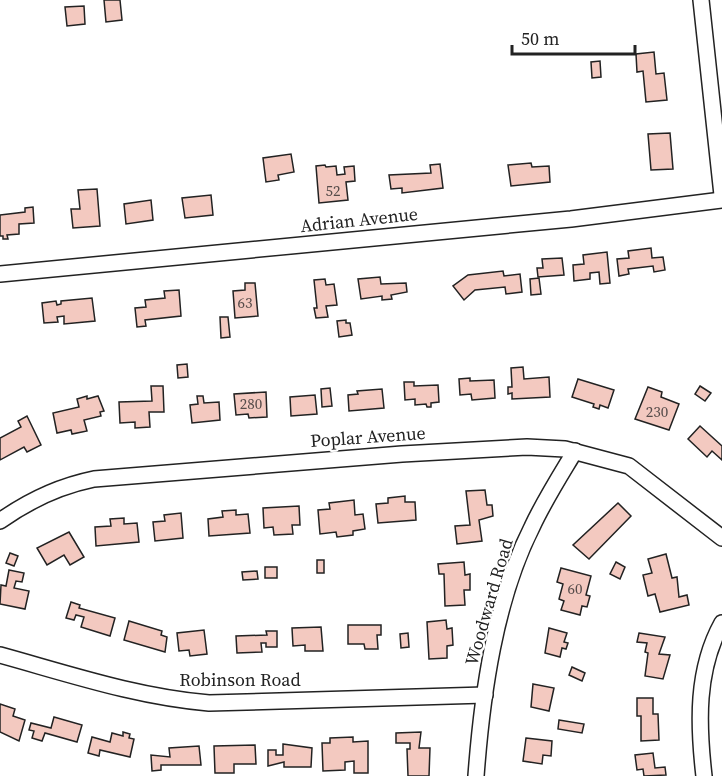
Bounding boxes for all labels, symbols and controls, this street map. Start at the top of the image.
scale bar [512,18,635,56]
text: 50 m [521,26,559,51]
house number: 52 [325,180,341,201]
street label: Adrian Avenue [299,201,419,238]
house number: 63 [237,292,253,313]
house number: 280 [240,393,262,414]
house number: 230 [646,401,668,422]
street label: Poplar Avenue [310,420,426,453]
street label: Woodward Road [458,535,519,668]
house number: 60 [567,578,583,599]
street label: Robinson Road [179,667,301,692]

